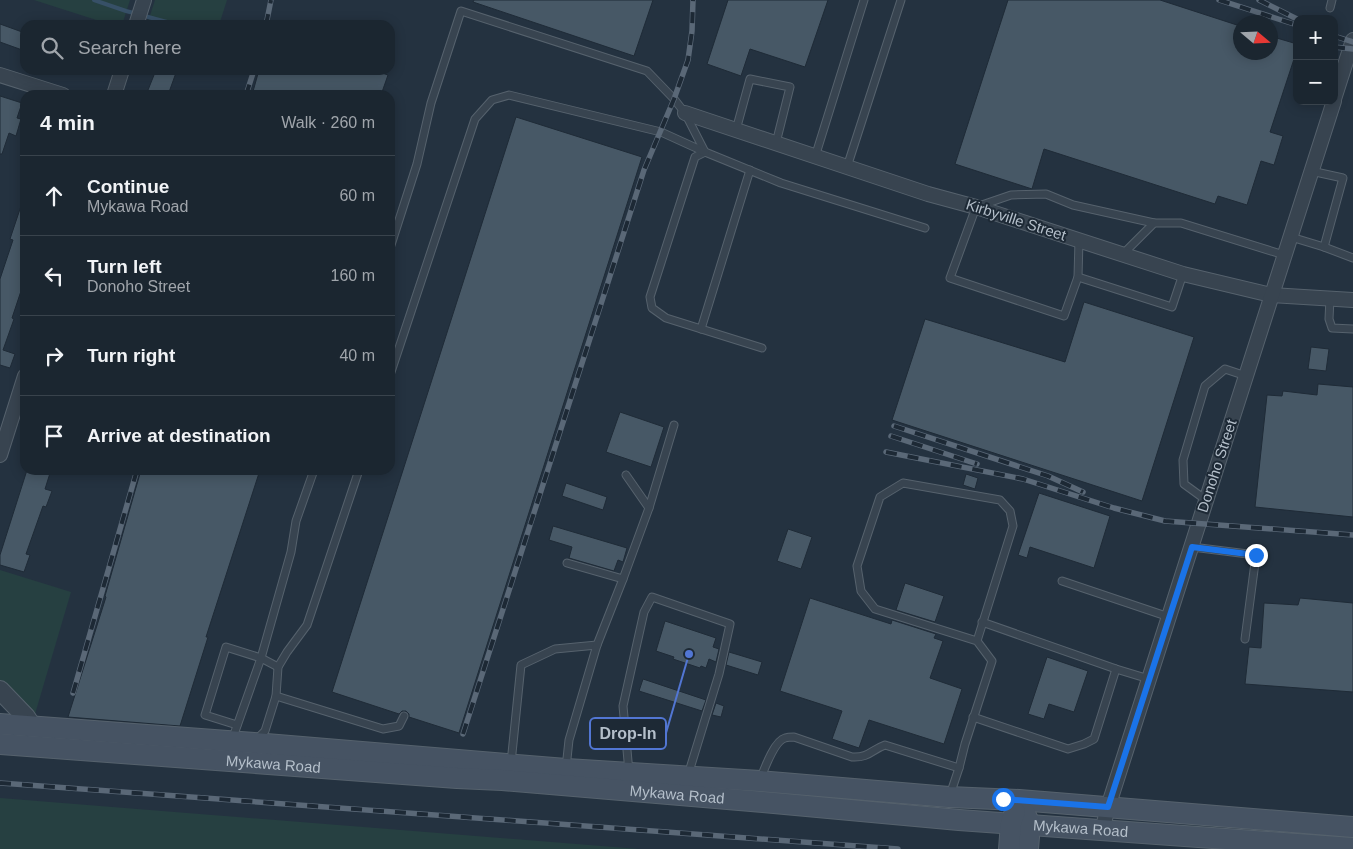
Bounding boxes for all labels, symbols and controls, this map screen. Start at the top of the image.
north arrow [1233,15,1278,60]
map controls [1293,15,1338,105]
button: + [1293,15,1338,60]
search box [20,20,395,75]
icon: search [38,34,66,62]
text: Search here [78,37,182,58]
button: − [1293,60,1338,105]
text: 4 min [40,111,95,134]
text: Walk · 260 m [281,114,375,131]
text: Continue [87,176,169,197]
icon: ahead [40,182,68,210]
text: 60 m [339,187,375,204]
street label: Kirbyville Street [964,195,1069,244]
text: Mykawa Road [87,198,188,215]
text: Turn left [87,256,162,277]
icon: left [40,262,68,290]
text: 160 m [331,267,375,284]
text: Donoho Street [87,278,190,295]
icon: right [40,342,68,370]
text: Turn right [87,345,175,366]
text: 40 m [339,347,375,364]
street label: Donoho Street [1193,416,1240,514]
icon: arrive [40,422,68,450]
text: Arrive at destination [87,425,271,446]
route end [1245,544,1268,567]
callout: Drop-In [590,718,666,749]
text: Drop-In [600,725,656,742]
street label: Mykawa Road [225,752,321,776]
street label: Mykawa Road [629,782,725,807]
route start [992,788,1015,811]
street label: Mykawa Road [1033,816,1129,840]

